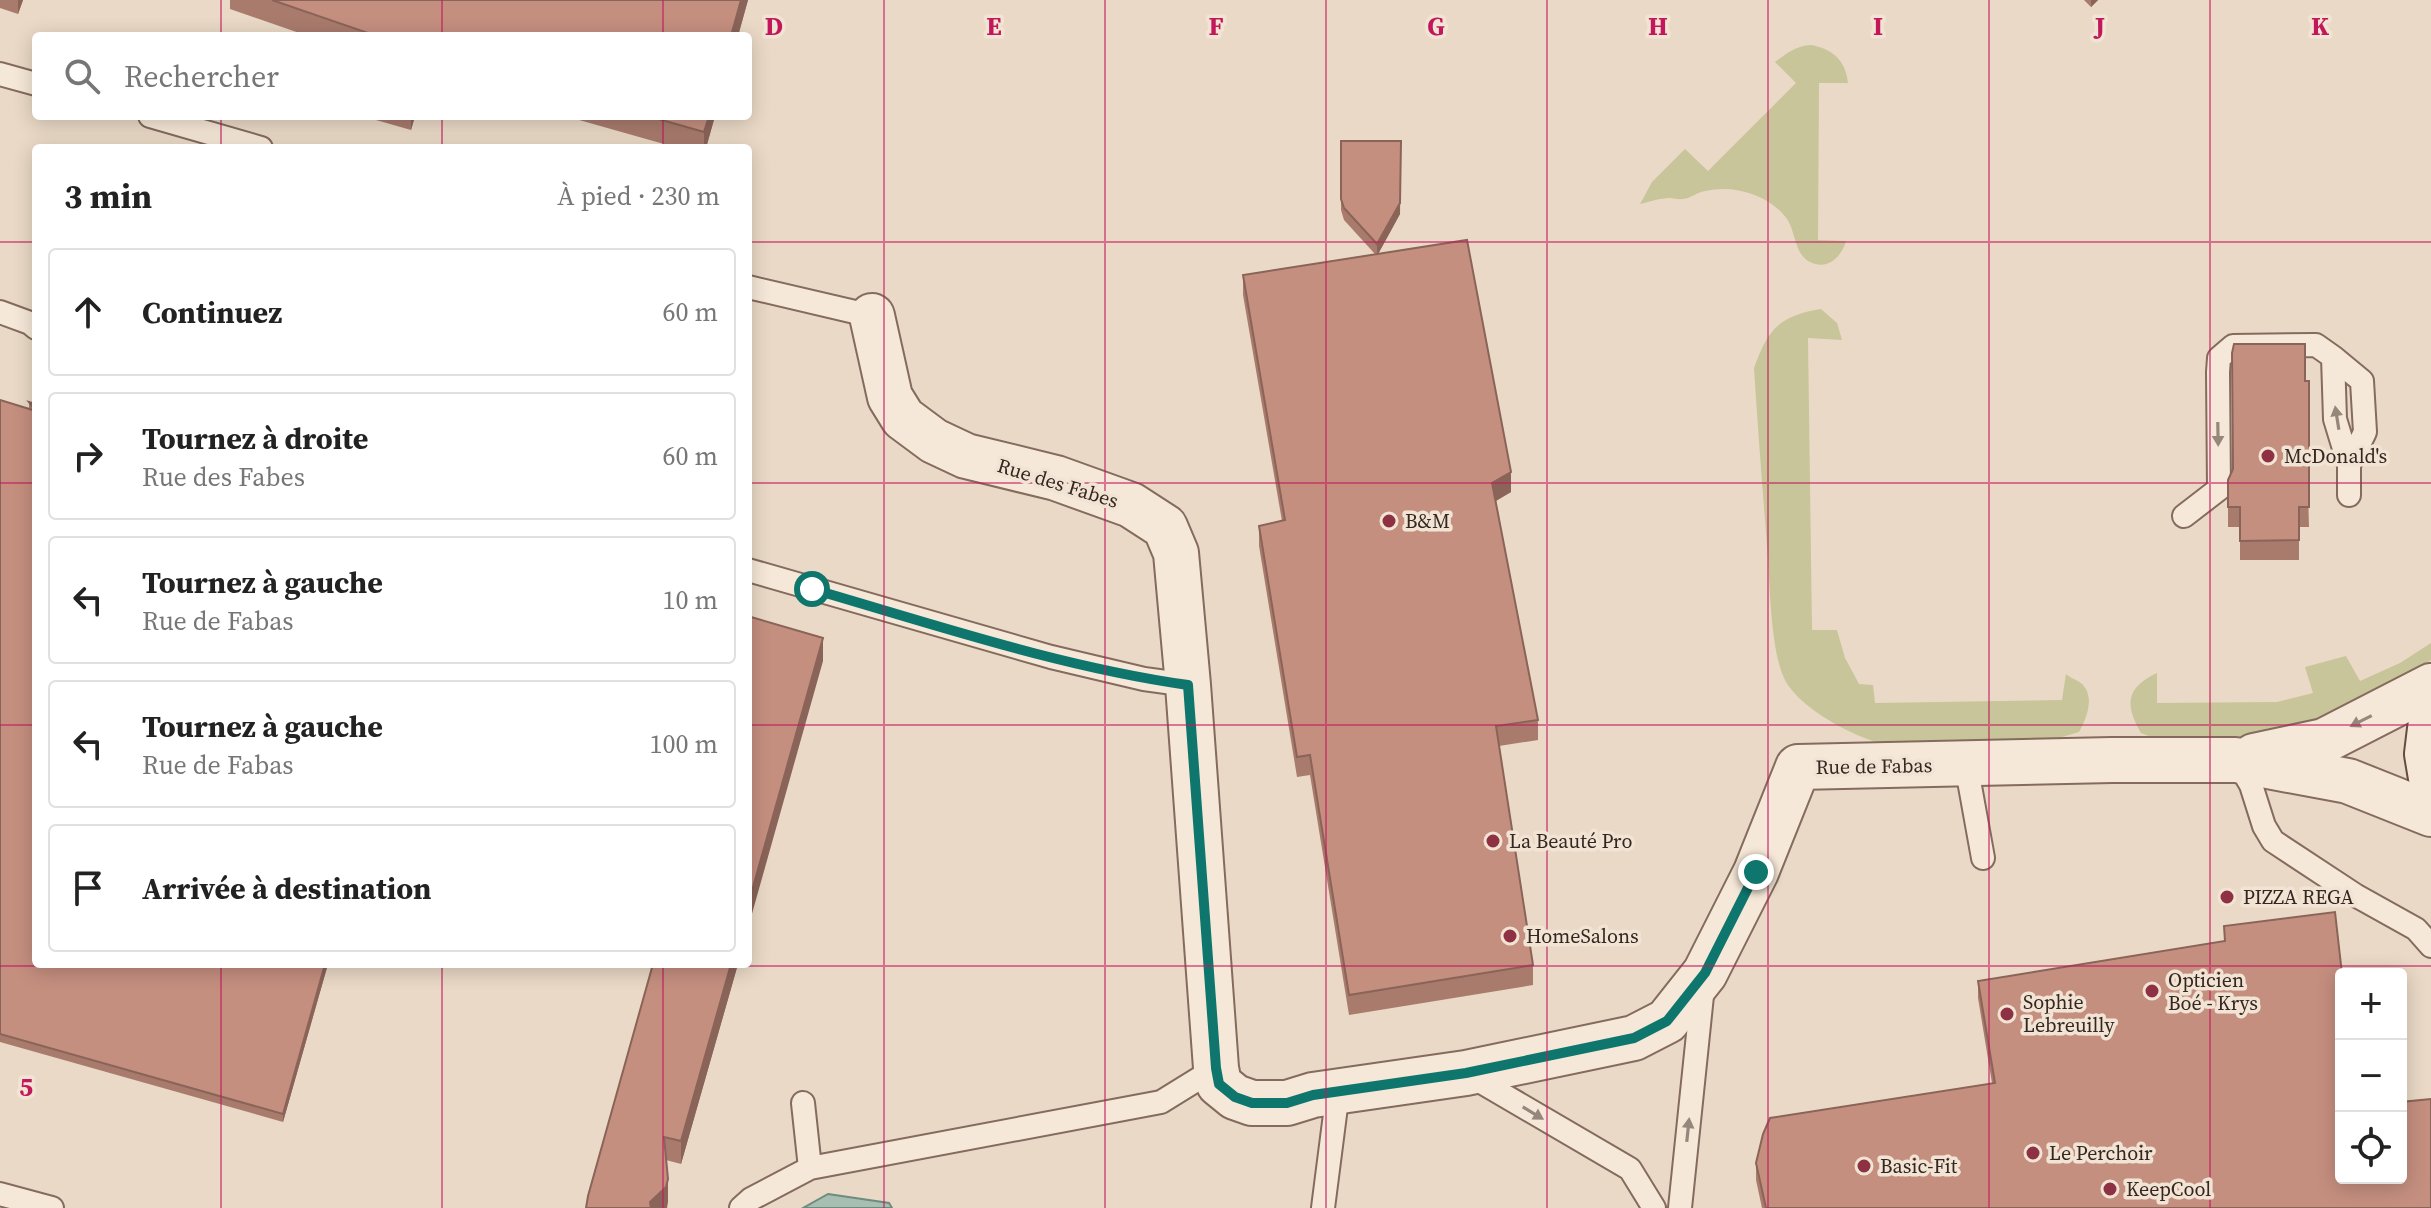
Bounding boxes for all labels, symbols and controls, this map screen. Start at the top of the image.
text: D [765,8,783,44]
text: E [986,8,1002,44]
text: F [1208,8,1224,44]
text: G [1427,8,1445,44]
text: H [1648,8,1668,44]
text: I [1873,8,1883,44]
text: J [2093,8,2105,44]
text: K [2311,8,2329,44]
search box [32,32,752,120]
icon: search [60,54,104,98]
text: Rechercher [124,56,279,97]
text: 3 min [64,173,152,219]
text: À pied · 230 m [557,178,720,214]
icon: ahead [66,290,110,334]
text: Continuez [142,292,282,333]
text: 60 m [663,294,718,330]
one-way arrow [2330,406,2343,431]
text: Tournez à droite [142,418,368,459]
one-way arrow [2212,422,2224,447]
icon: right [66,434,110,478]
text: 60 m [663,438,718,474]
place label: McDonald's [2284,442,2387,470]
marker: McDonald's [2259,447,2277,465]
street label: Rue des Fabes [994,451,1122,515]
text: Rue des Fabes [142,459,305,495]
place label: B&M [1405,507,1450,535]
marker: B&M [1380,512,1398,530]
text: Tournez à gauche [142,562,383,603]
route start [794,571,830,607]
icon: left [66,578,110,622]
text: 10 m [663,582,718,618]
text: Rue de Fabas [142,603,294,639]
text: Tournez à gauche [142,706,383,747]
one-way arrow [2350,715,2373,728]
icon: left [66,722,110,766]
text: 100 m [650,726,718,762]
text: Rue de Fabas [142,747,294,783]
street label: Rue de Fabas [1815,751,1933,781]
place label: La Beauté Pro [1509,827,1632,855]
marker: La Beauté Pro [1484,832,1502,850]
route end [1738,854,1774,890]
icon: arrive [66,866,110,910]
text: Arrivée à destination [142,868,432,909]
place label: PIZZA REGA [2243,883,2354,911]
marker: PIZZA REGA [2218,888,2236,906]
place label: HomeSalons [1526,922,1639,950]
marker: HomeSalons [1501,927,1519,945]
place label: Opticien Boé - Krys [2168,966,2258,1017]
map controls [2335,968,2407,1184]
button: + [2335,968,2407,1040]
marker: Opticien Boé - Krys [2143,982,2161,1000]
place label: Sophie Lebreuilly [2023,988,2115,1039]
marker: Sophie Lebreuilly [1998,1005,2016,1023]
button: − [2335,1040,2407,1112]
text: 5 [19,1069,33,1105]
one-way arrow [1522,1106,1544,1120]
button: locate [2335,1112,2407,1184]
one-way arrow [1681,1117,1694,1142]
place label: Le Perchoir [2049,1139,2153,1167]
marker: Le Perchoir [2024,1144,2042,1162]
place label: Basic-Fit [1880,1152,1958,1180]
marker: Basic-Fit [1855,1157,1873,1175]
place label: KeepCool [2126,1175,2211,1203]
marker: KeepCool [2101,1180,2119,1198]

